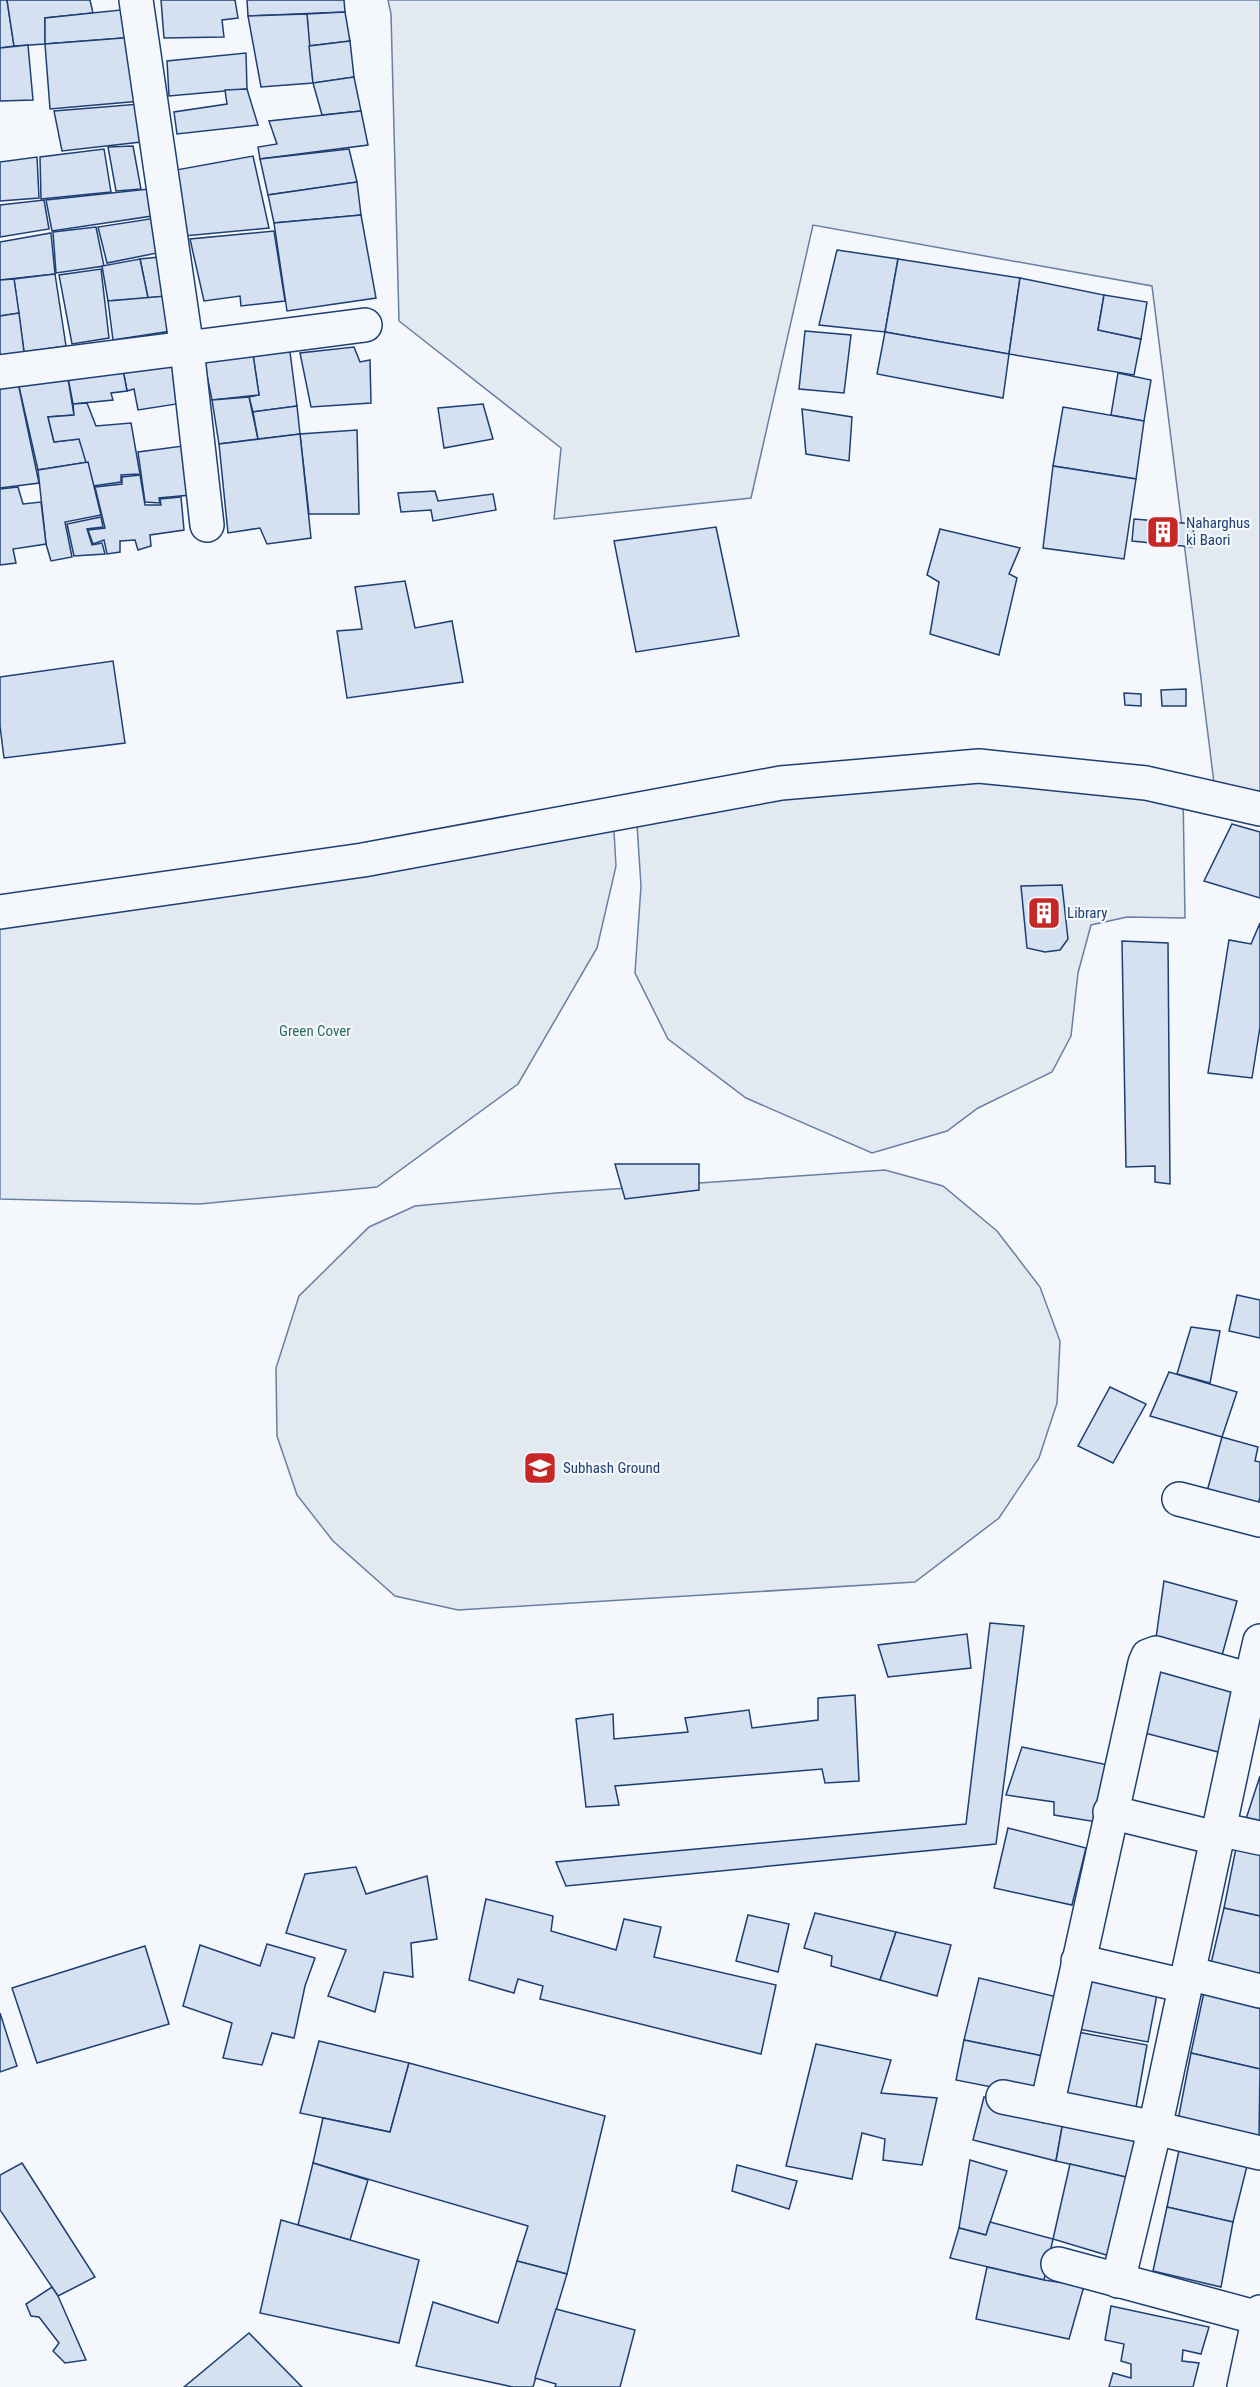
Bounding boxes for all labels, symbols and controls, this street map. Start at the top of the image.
building icon: Naharghus ki Baori [1145,514,1181,550]
place label: Naharghus ki Baori [1186,514,1250,549]
building icon: Library [1026,895,1062,931]
place label: Library [1067,904,1107,922]
park label: Green Cover [279,1022,351,1040]
school or university icon: Subhash Ground [522,1450,558,1486]
place label: Subhash Ground [563,1459,660,1477]

